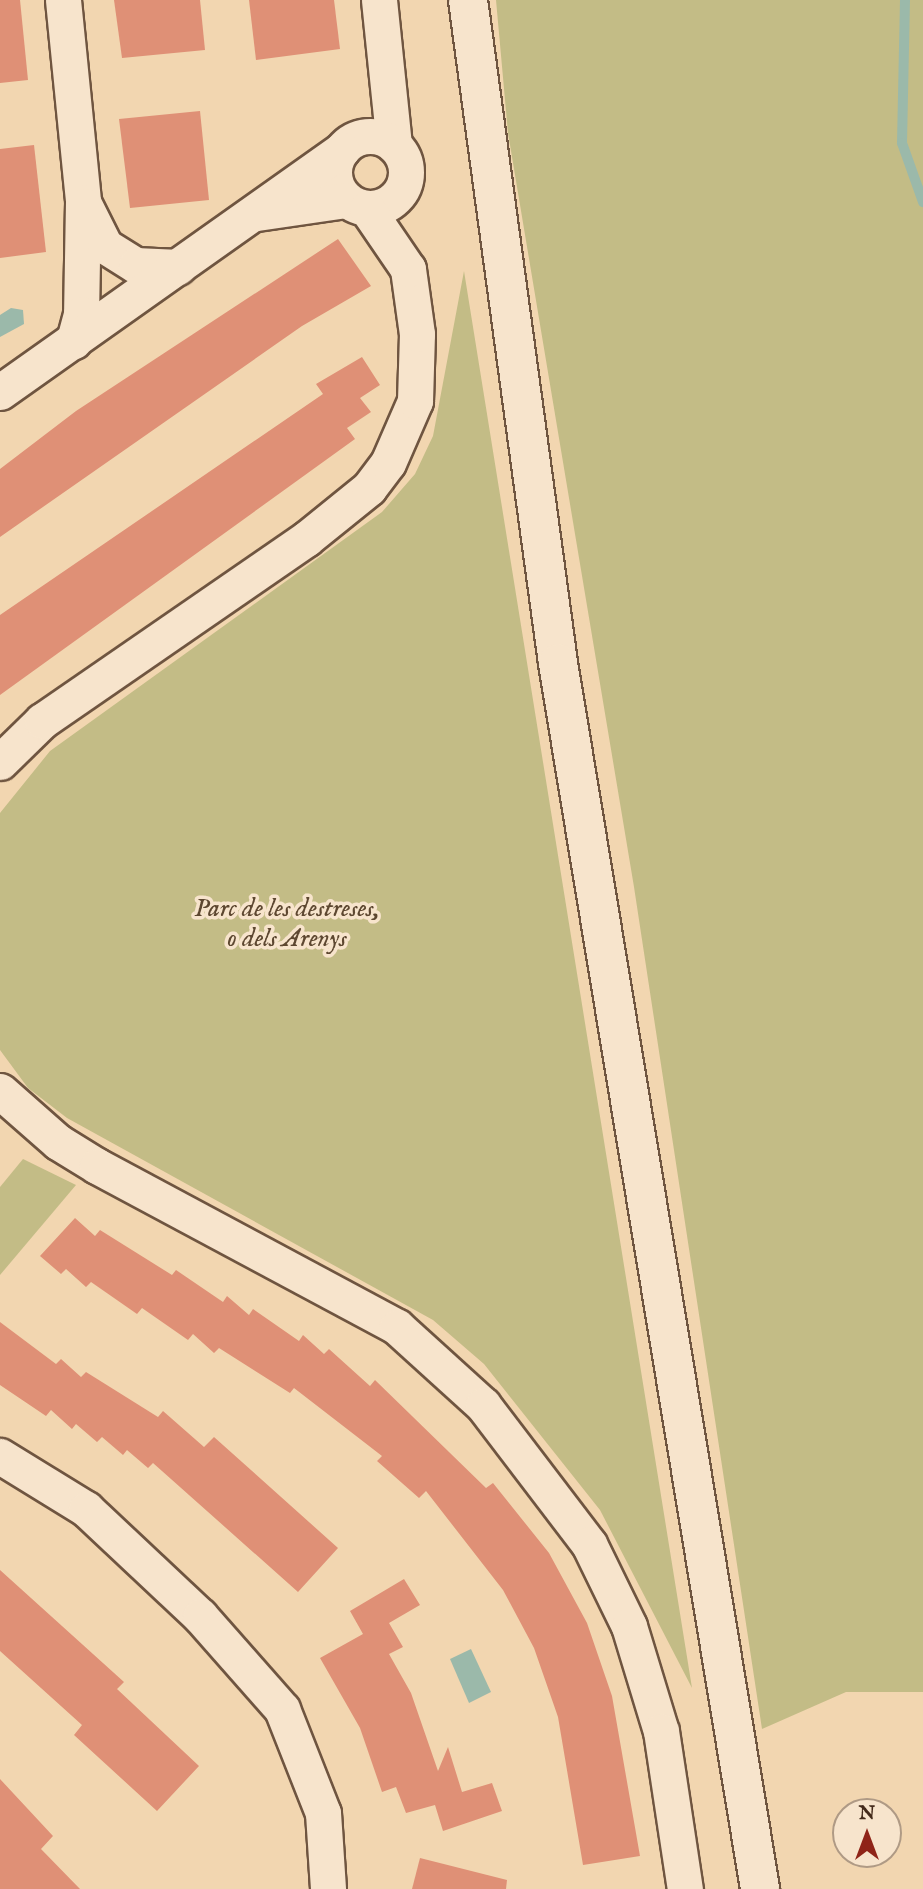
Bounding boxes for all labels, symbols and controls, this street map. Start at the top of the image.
park label: Parc de les destreses, o dels Arenys [194,893,380,954]
north arrow [832,1798,902,1868]
text: N [859,1802,875,1826]

